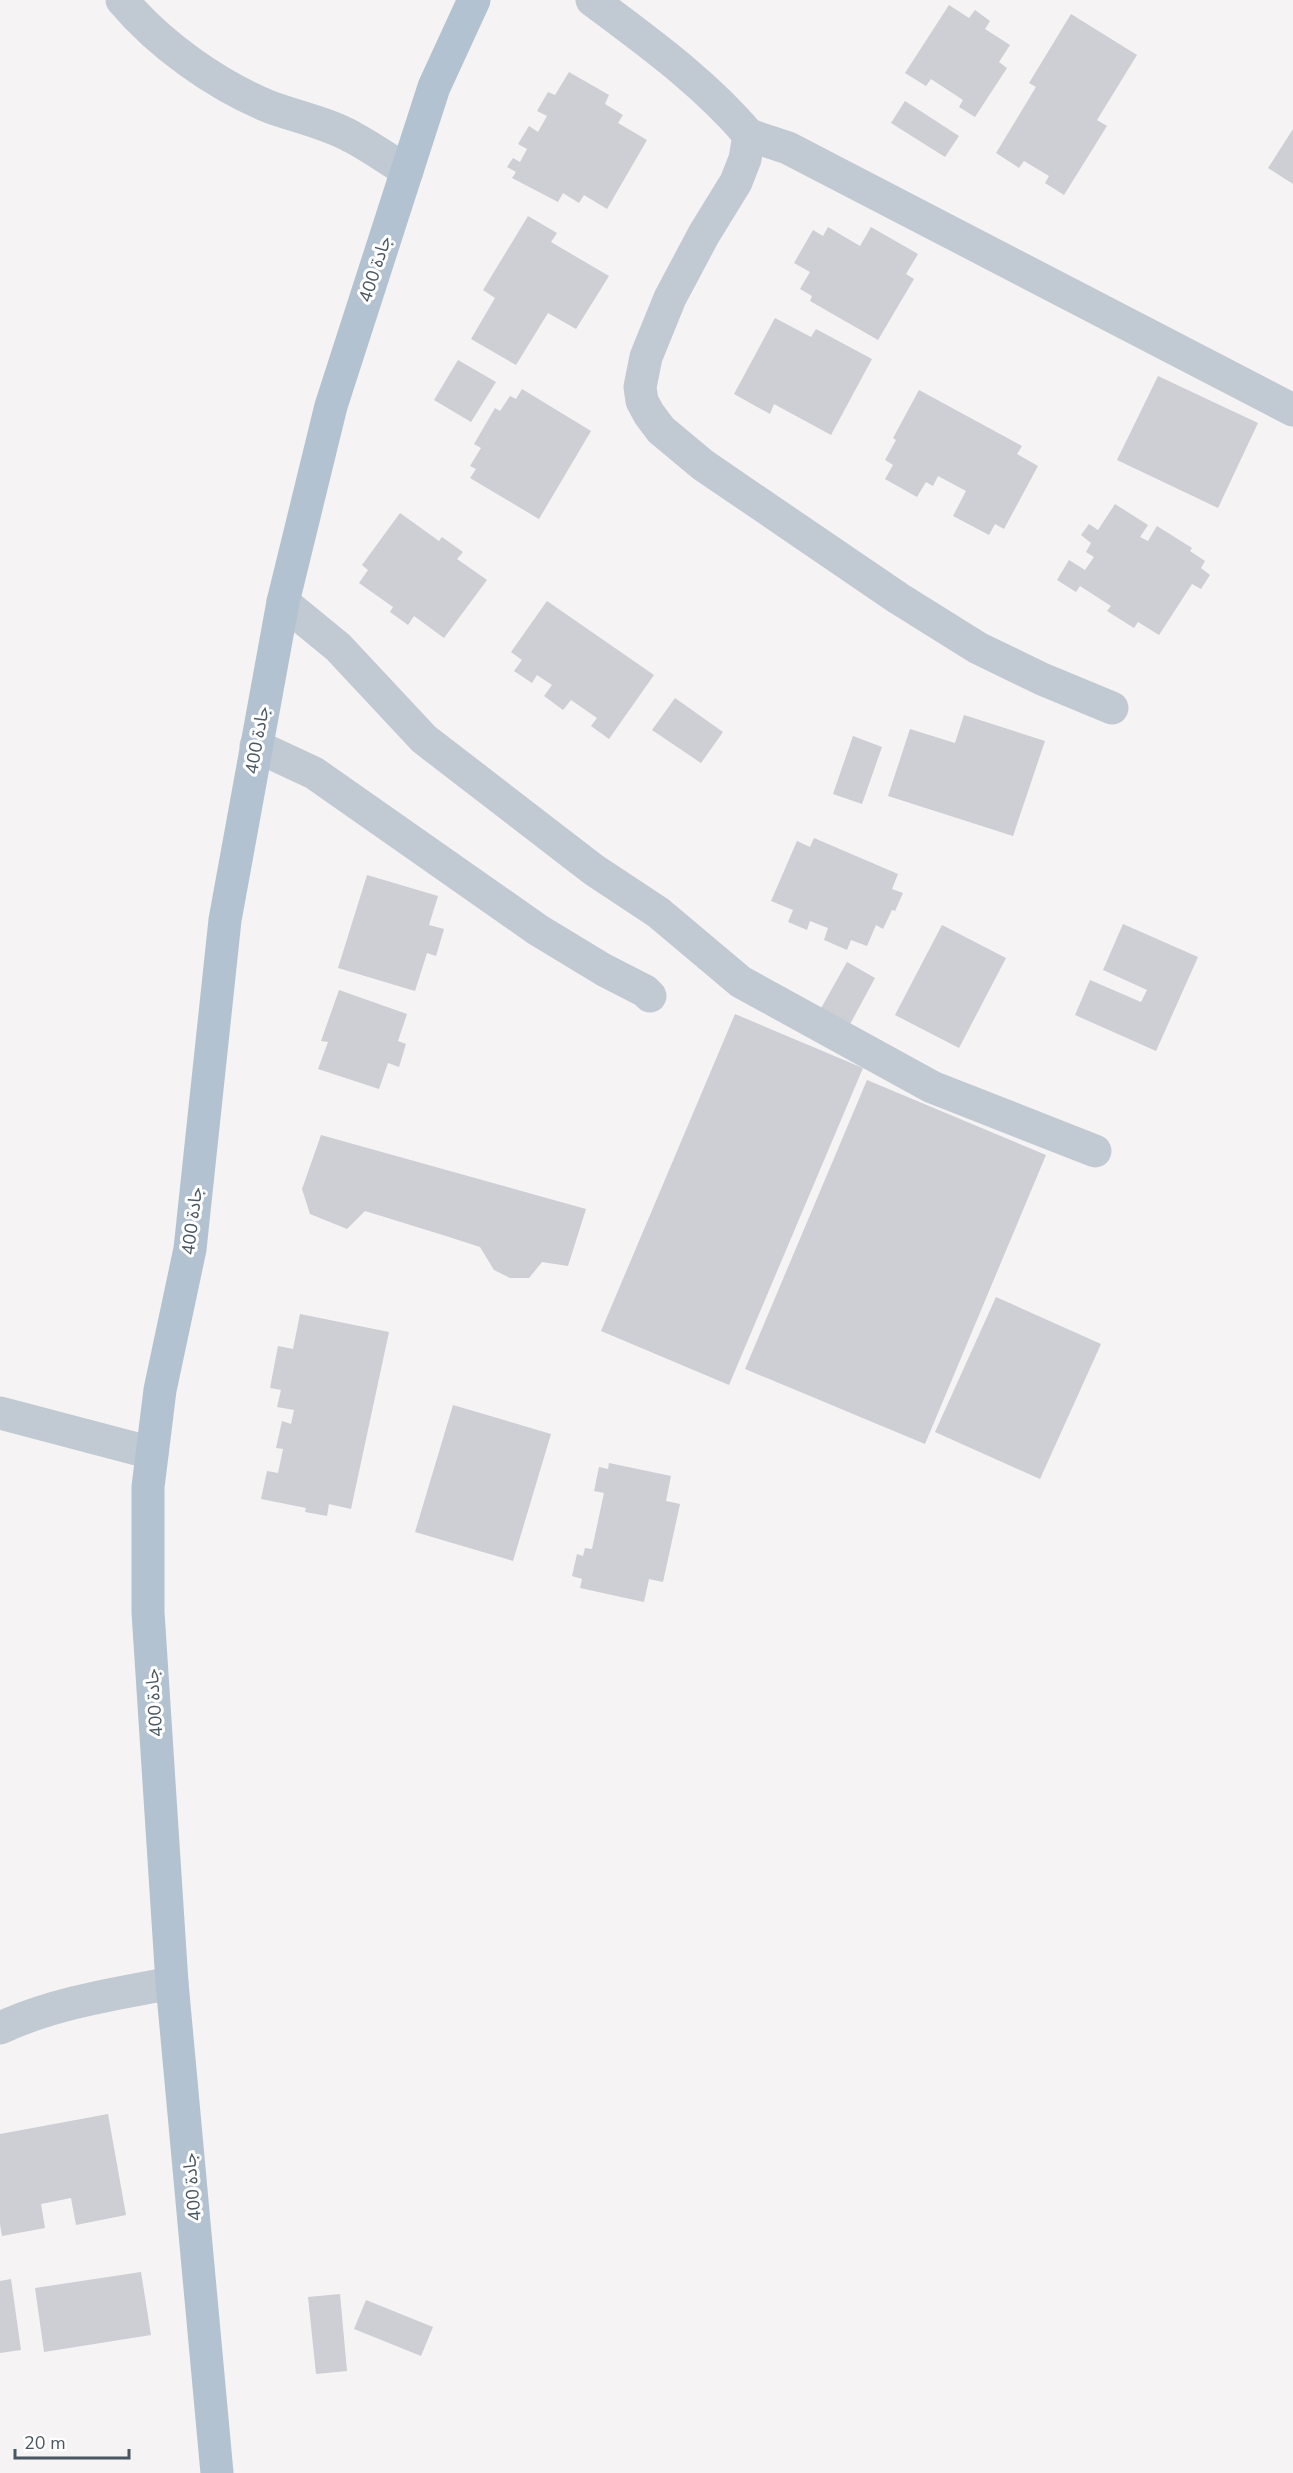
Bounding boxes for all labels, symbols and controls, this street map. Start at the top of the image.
street label: جادة 400 [353,233,397,305]
street label: جادة 400 [239,704,275,776]
street label: جادة 400 [176,1185,208,1257]
street label: جادة 400 [140,1668,168,1738]
street label: جادة 400 [177,2152,207,2222]
scale bar [15,2422,129,2460]
text: 20 m [24,2431,66,2455]

